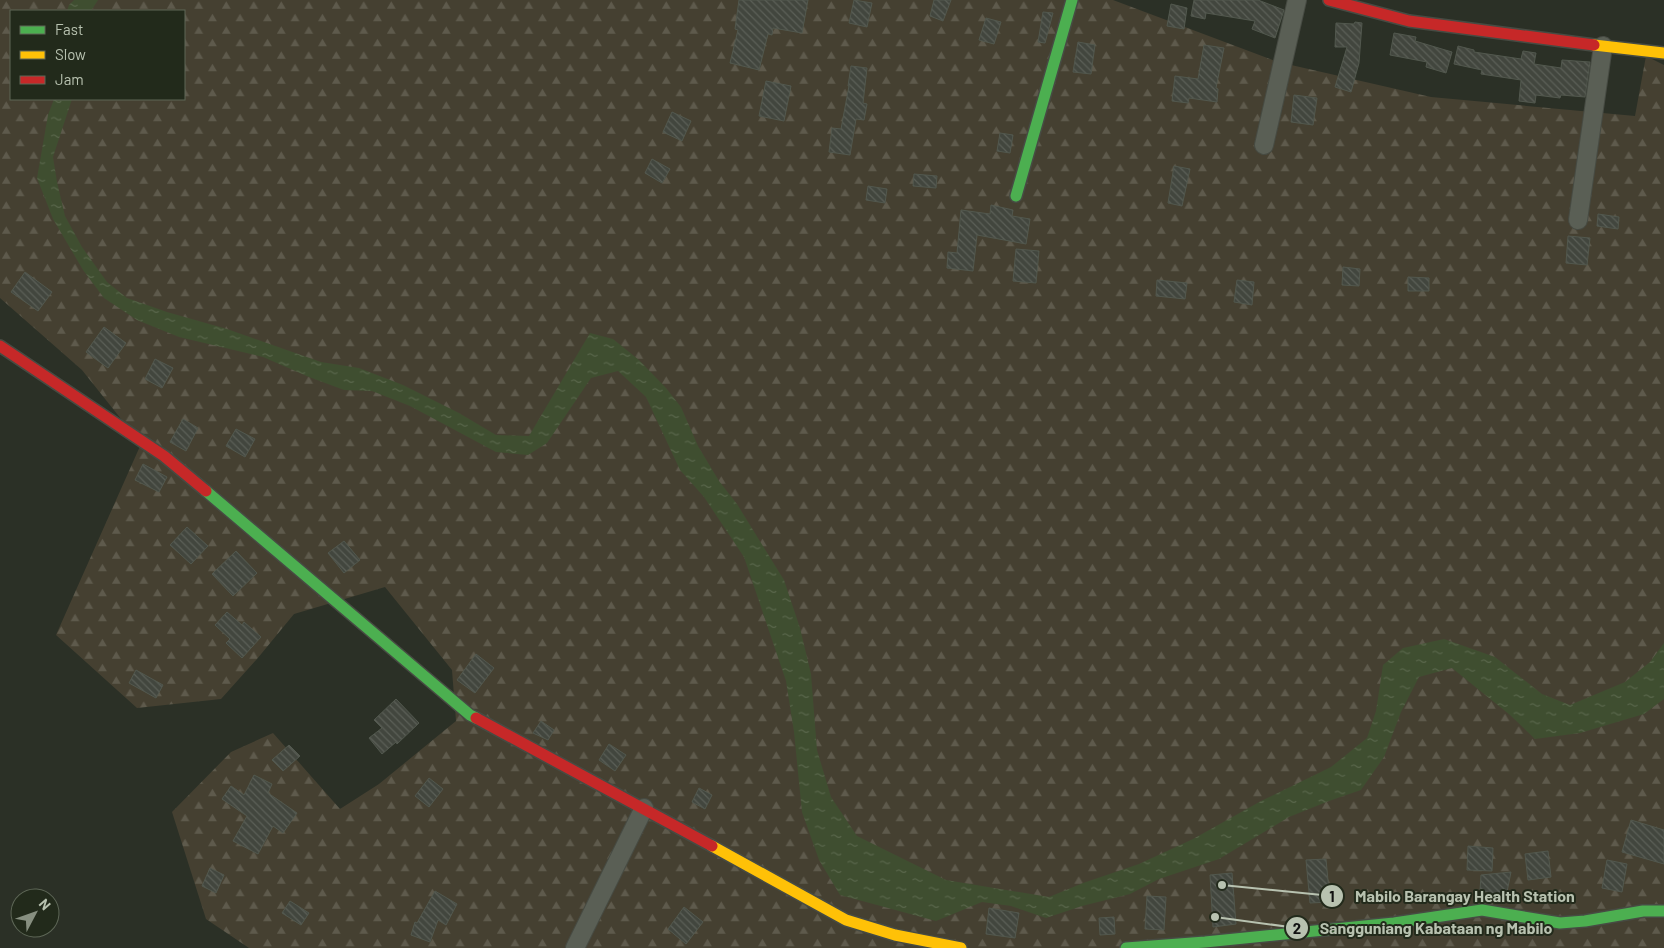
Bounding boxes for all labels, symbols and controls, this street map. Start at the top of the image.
legend [10,10,185,100]
text: Fast [55,20,83,38]
text: Slow [55,45,86,63]
text: Jam [55,70,84,88]
callout: Mabilo Barangay Health Station [1320,881,1585,912]
text: Mabilo Barangay Health Station [1355,886,1575,905]
text: 1 [1329,887,1335,905]
north arrow [10,888,60,938]
text: N [36,895,55,913]
callout: Sangguniang Kabataan ng Mabilo [1285,913,1562,944]
text: Sangguniang Kabataan ng Mabilo [1320,918,1552,937]
text: 2 [1293,919,1301,937]

